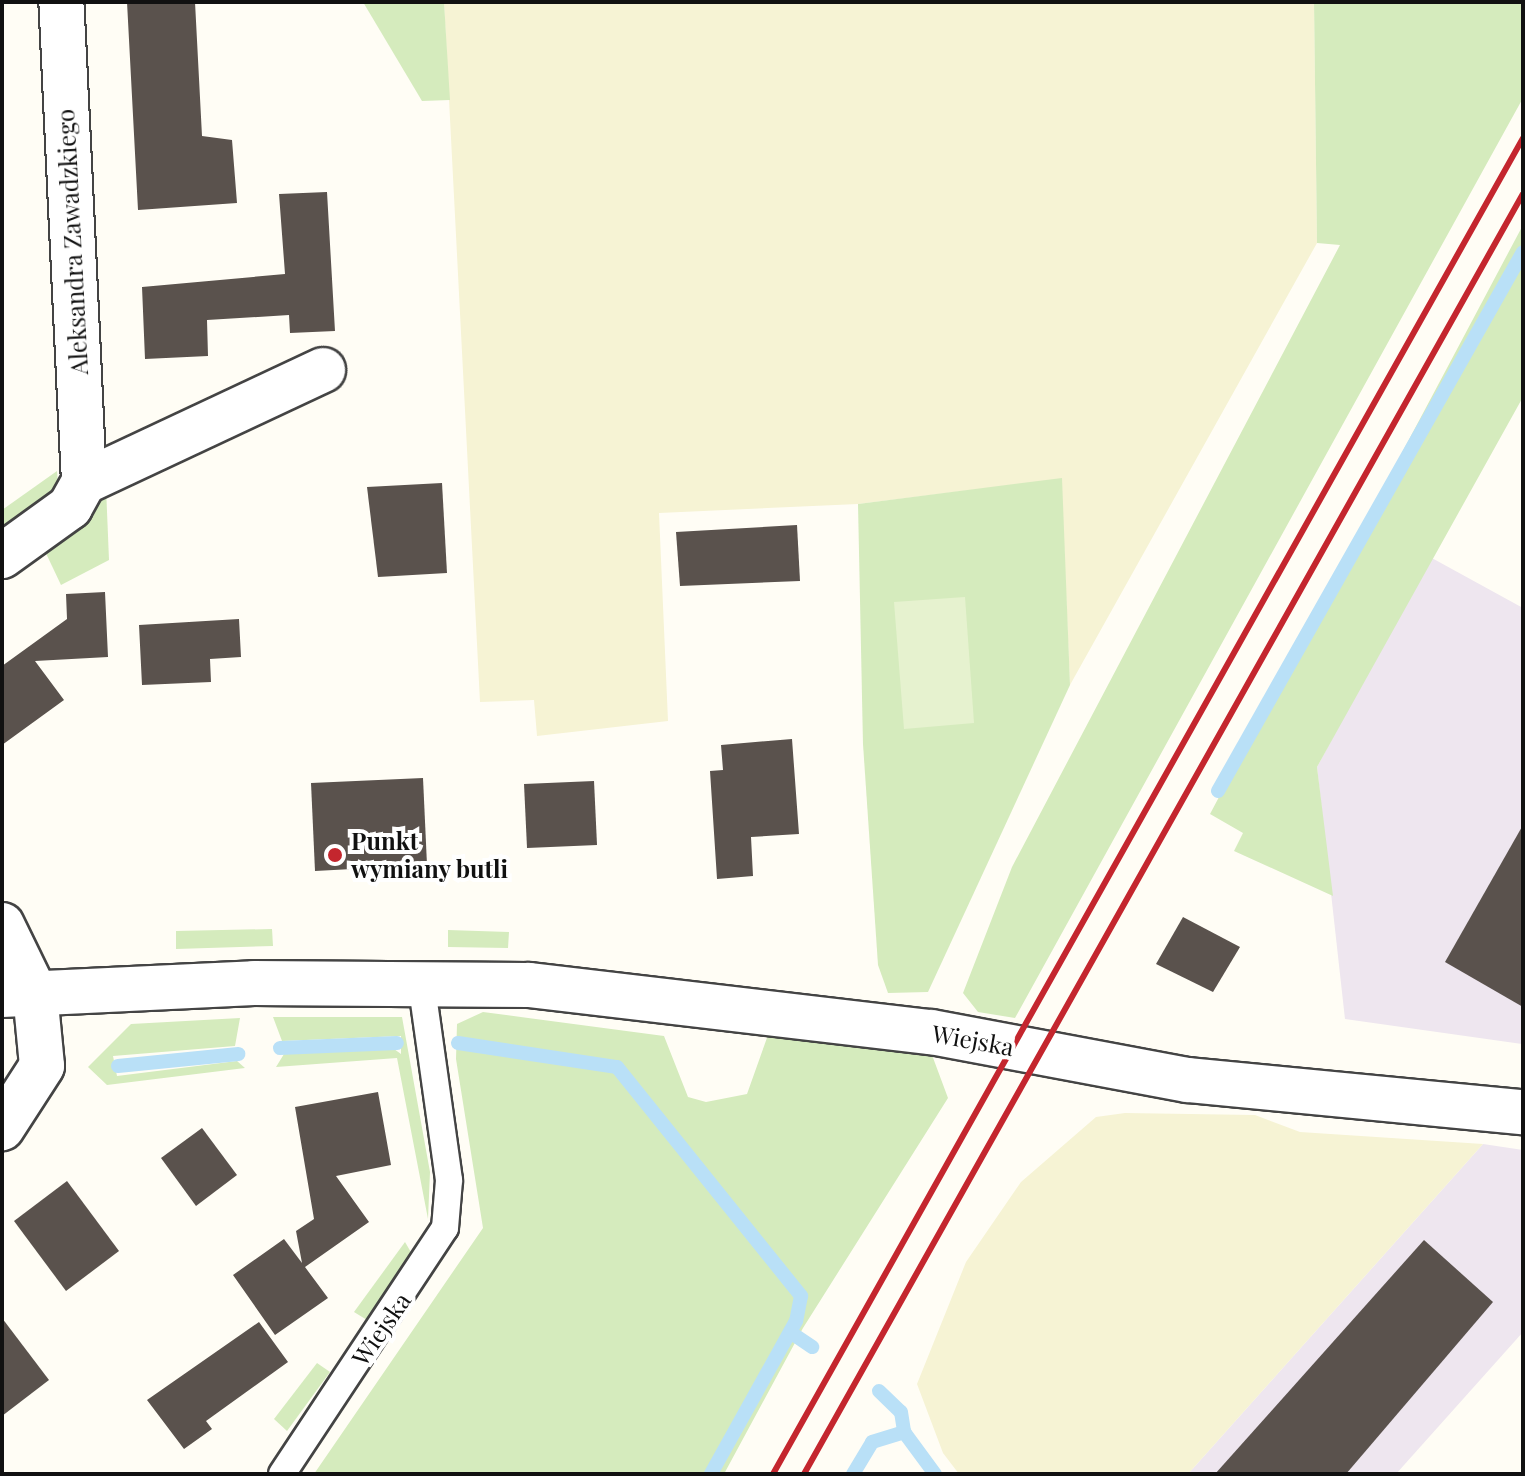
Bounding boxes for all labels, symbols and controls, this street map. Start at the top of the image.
street label: Aleksandra Zawadzkiego [51,108,93,376]
place label: Punkt wymiany butli [351,827,509,883]
marker: Punkt wymiany butli [326,846,344,864]
street label: Wiejska [930,1019,1016,1061]
street label: Wiejska [346,1287,416,1371]

